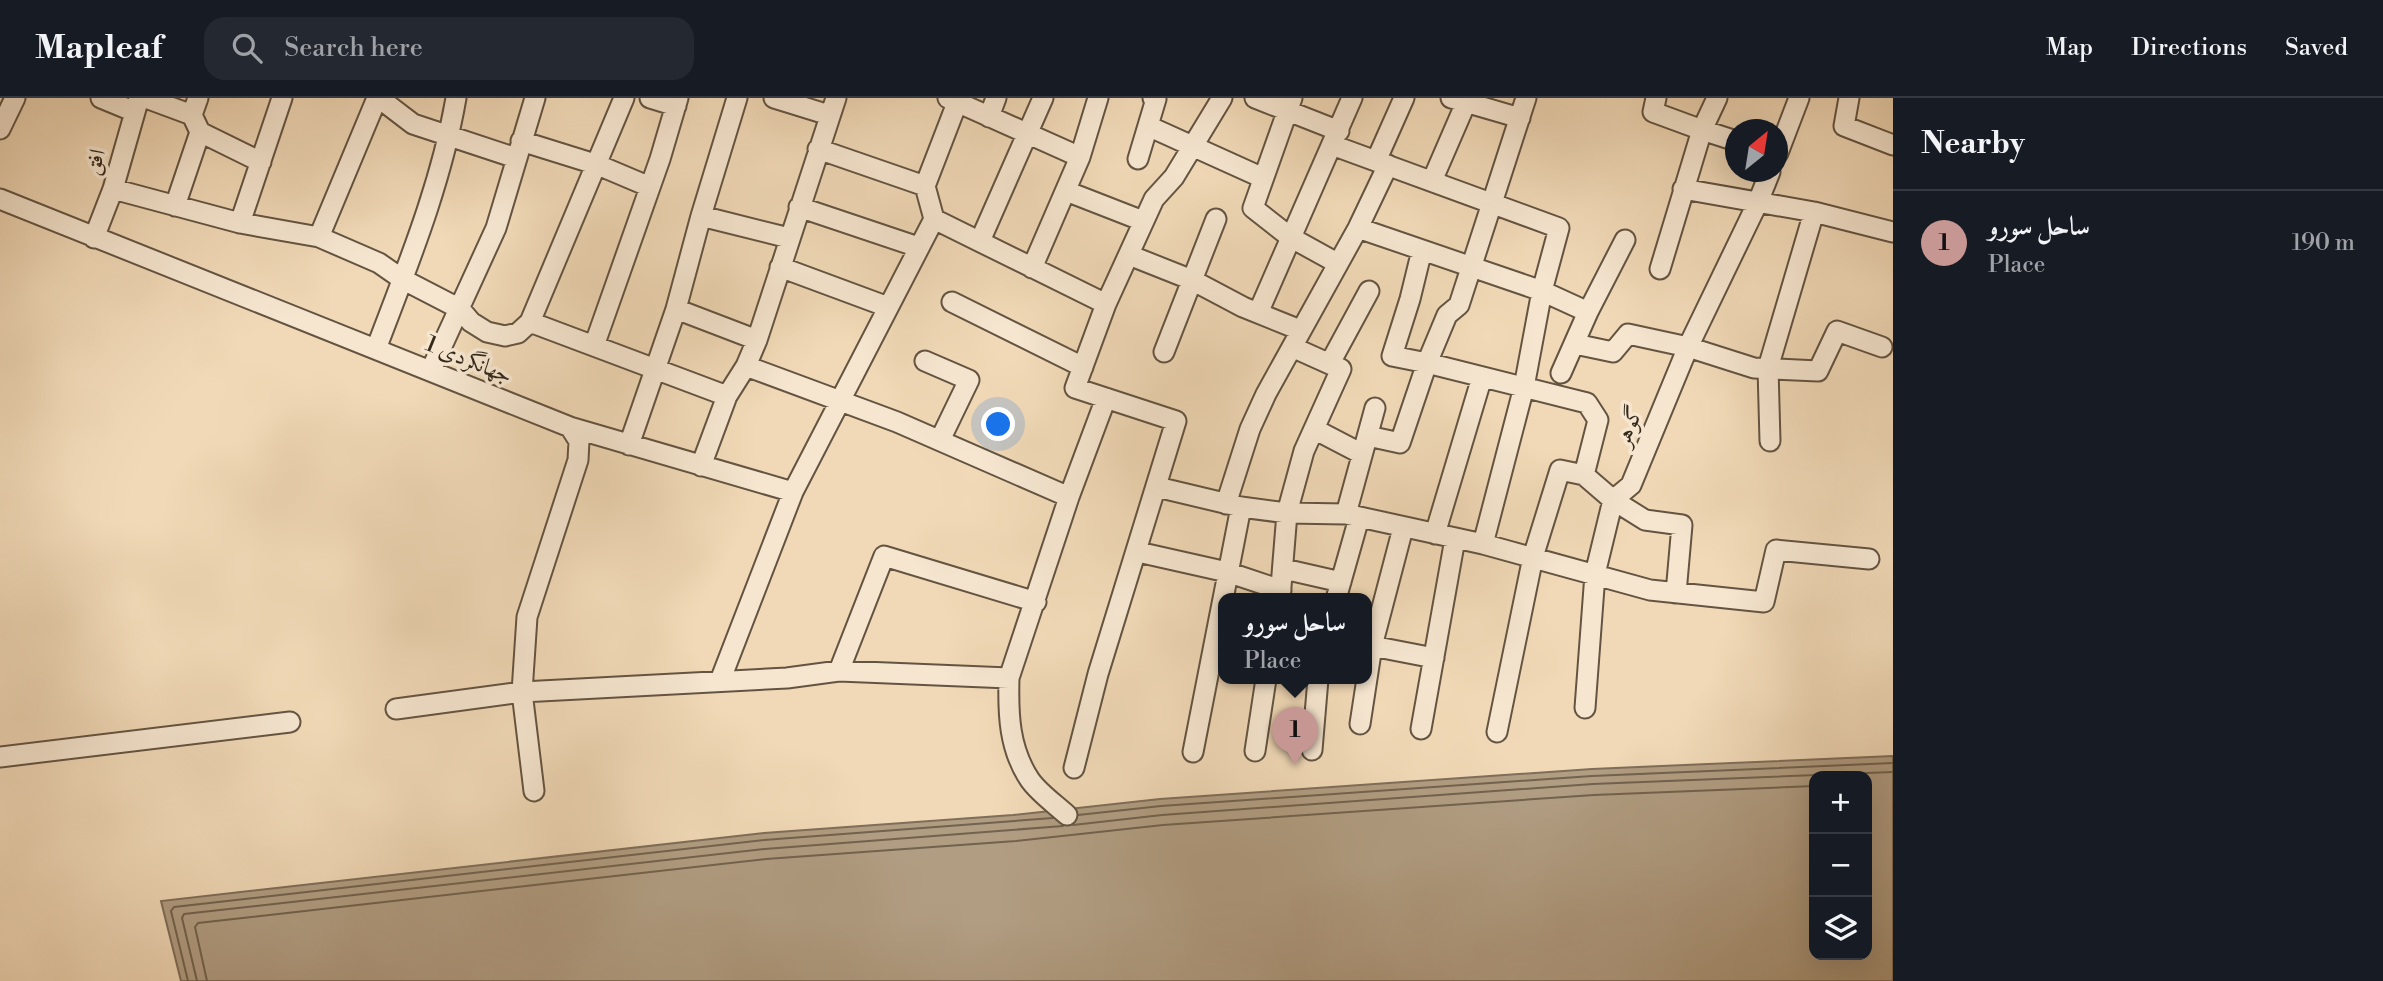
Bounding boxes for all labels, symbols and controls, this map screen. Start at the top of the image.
search box [204,17,694,80]
text: Mapleaf [35,28,162,69]
icon: search [228,29,266,67]
text: Search here [284,32,423,64]
text: Map [2046,33,2093,63]
text: Directions [2131,33,2247,63]
text: Saved [2285,33,2348,63]
north arrow [1725,119,1788,182]
text: Nearby [1921,125,2025,163]
street label: افق [78,146,112,178]
text: ساحل سورو [1988,211,2090,243]
text: 1 [1938,229,1950,257]
text: 190 m [2292,229,2355,257]
text: Place [1988,251,2045,279]
street label: جهانگردی 1 [421,330,517,390]
street label: گوهر [1608,402,1650,452]
your location [981,407,1015,441]
popup [1218,593,1372,684]
text: ساحل سورو [1244,607,1346,639]
text: Place [1244,647,1301,675]
pin: 1 [1272,707,1318,765]
map controls [1809,771,1872,960]
button: + [1809,771,1872,834]
button: − [1809,834,1872,897]
button: layers [1809,897,1872,960]

